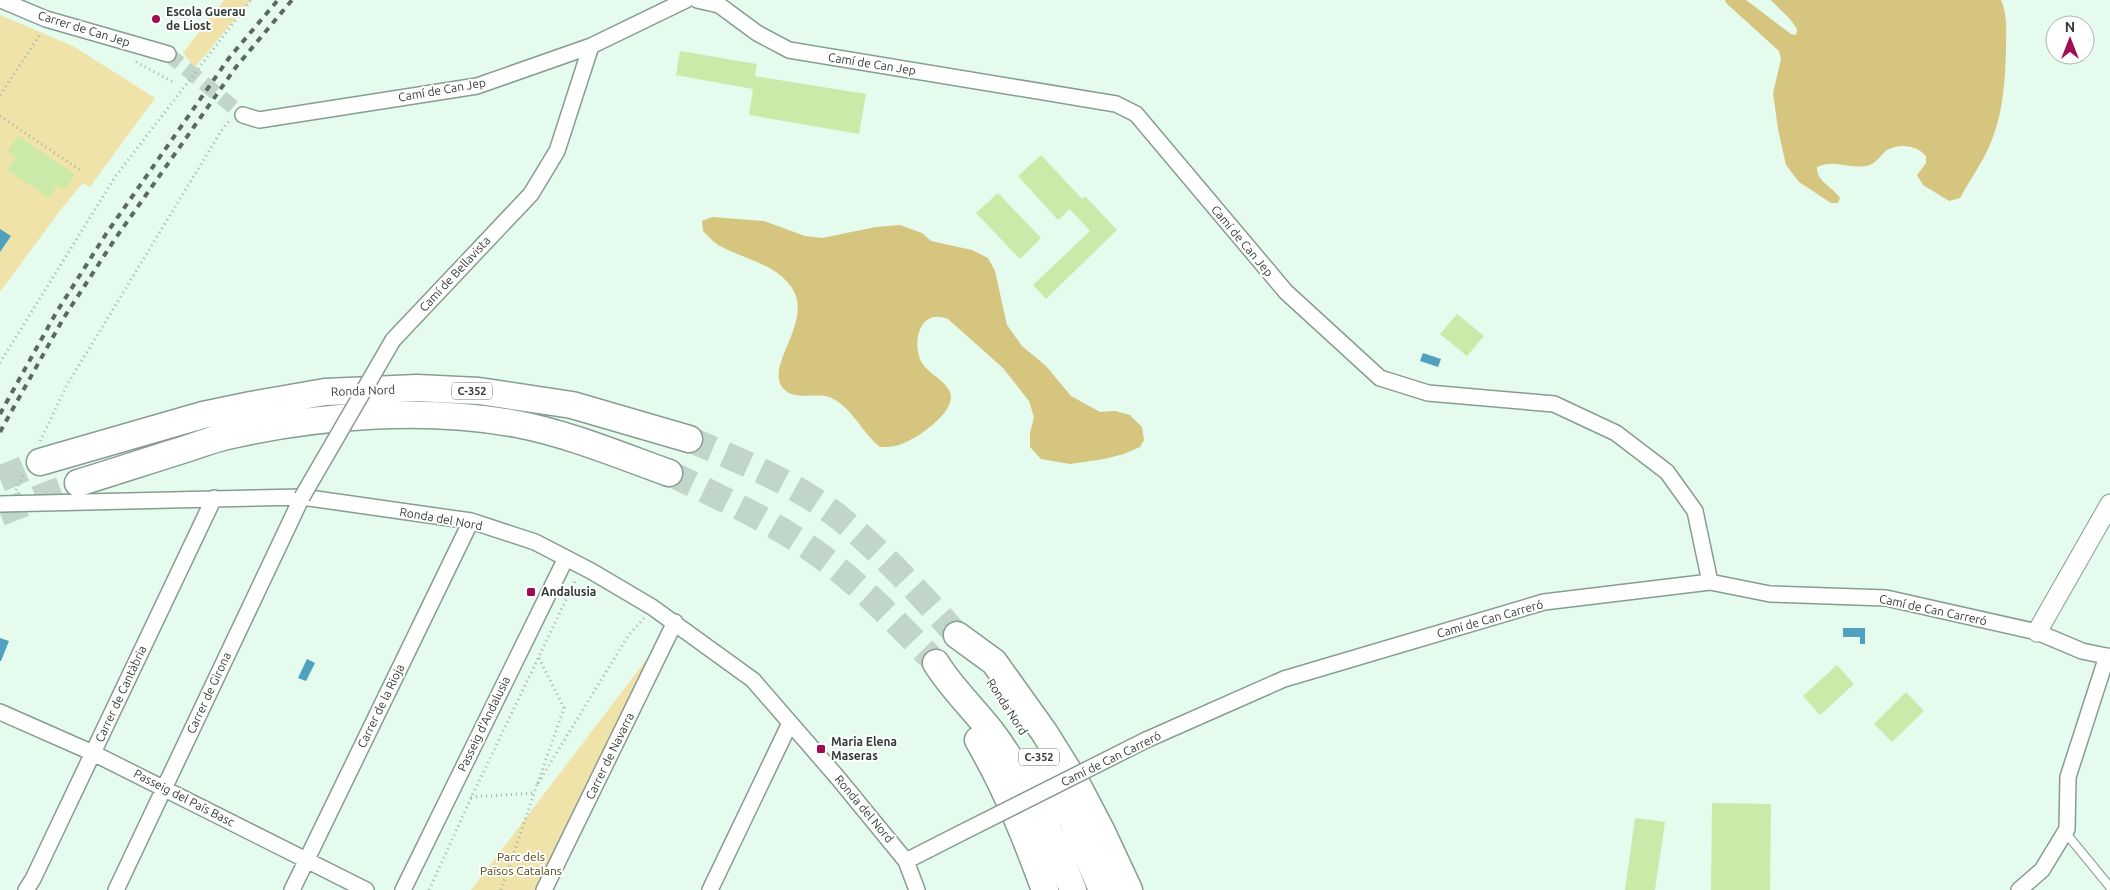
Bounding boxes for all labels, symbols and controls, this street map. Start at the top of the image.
place label: Escola Guerau de Liost [166,5,245,32]
street label: Carrer de Can Jep [37,8,132,49]
marker: Escola Guerau de Liost [150,13,162,25]
north arrow [2045,15,2095,65]
text: N [2065,19,2075,35]
street label: Camí de Can Jep [827,50,917,77]
street label: Camí de Can Jep [397,75,487,104]
street label: Camí de Can Jep [1209,203,1276,279]
street label: Camí de Bellavista [417,234,493,314]
road number: C-352 [452,382,492,400]
street label: Ronda Nord [331,383,395,398]
street label: Ronda del Nord [399,505,484,532]
place label: Andalusia [541,585,596,598]
marker: Andalusia [525,586,537,598]
street label: Camí de Can Carreró [1878,592,1988,627]
street label: Camí de Can Carreró [1435,597,1544,640]
street label: Carrer de Cantàbria [93,644,149,744]
street label: Carrer de Girona [184,650,233,736]
street label: Carrer de la Rioja [355,662,406,750]
street label: Passeig d'Andalusia [455,674,512,773]
street label: Ronda Nord [984,676,1030,737]
street label: Carrer de Navarra [583,710,636,801]
street label: Camí de Can Carreró [1059,729,1163,788]
place label: Maria Elena Maseras [831,735,897,762]
marker: Maria Elena Maseras [815,743,827,755]
road number: C-352 [1019,749,1059,766]
street label: Passeig del País Basc [132,767,237,829]
street label: Ronda del Nord [832,772,896,845]
park label: Parc dels Països Catalans [480,850,562,877]

